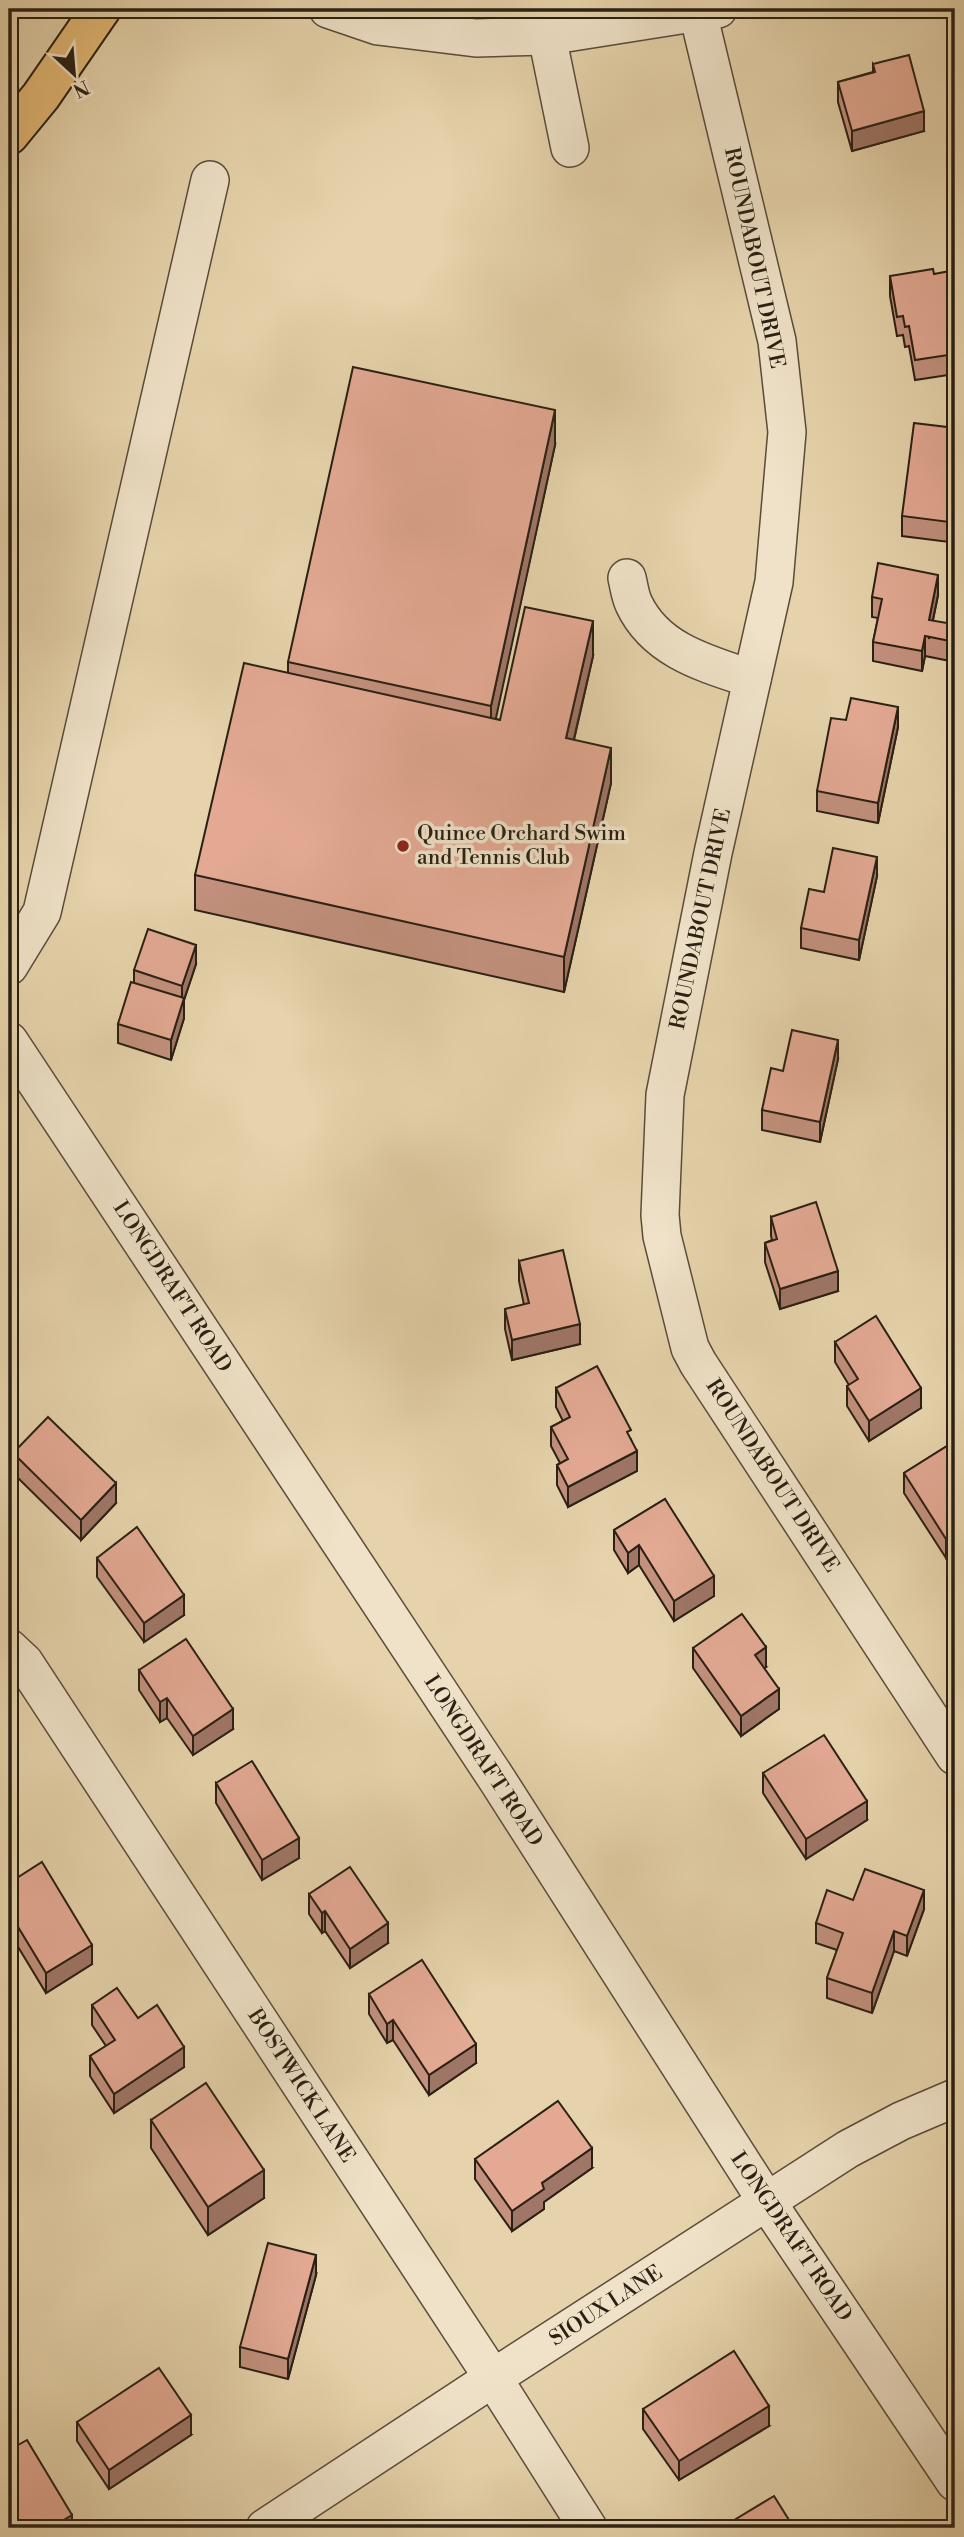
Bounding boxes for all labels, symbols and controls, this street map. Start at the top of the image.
north arrow [38,38,108,108]
text: N [69,74,93,102]
street label: ROUNDABOUT DRIVE [718,145,790,371]
street label: ROUNDABOUT DRIVE [665,806,737,1032]
place label: Quince Orchard Swim and Tennis Club [417,821,626,871]
marker: Quince Orchard Swim and Tennis Club [395,838,411,854]
street label: LONGDRAFT ROAD [107,1196,237,1378]
street label: ROUNDABOUT DRIVE [700,1374,844,1578]
street label: LONGDRAFT ROAD [418,1670,548,1852]
street label: BOSTWICK LANE [241,2003,360,2168]
street label: LONGDRAFT ROAD [725,2147,857,2327]
street label: SIOUX LANE [545,2260,667,2352]

